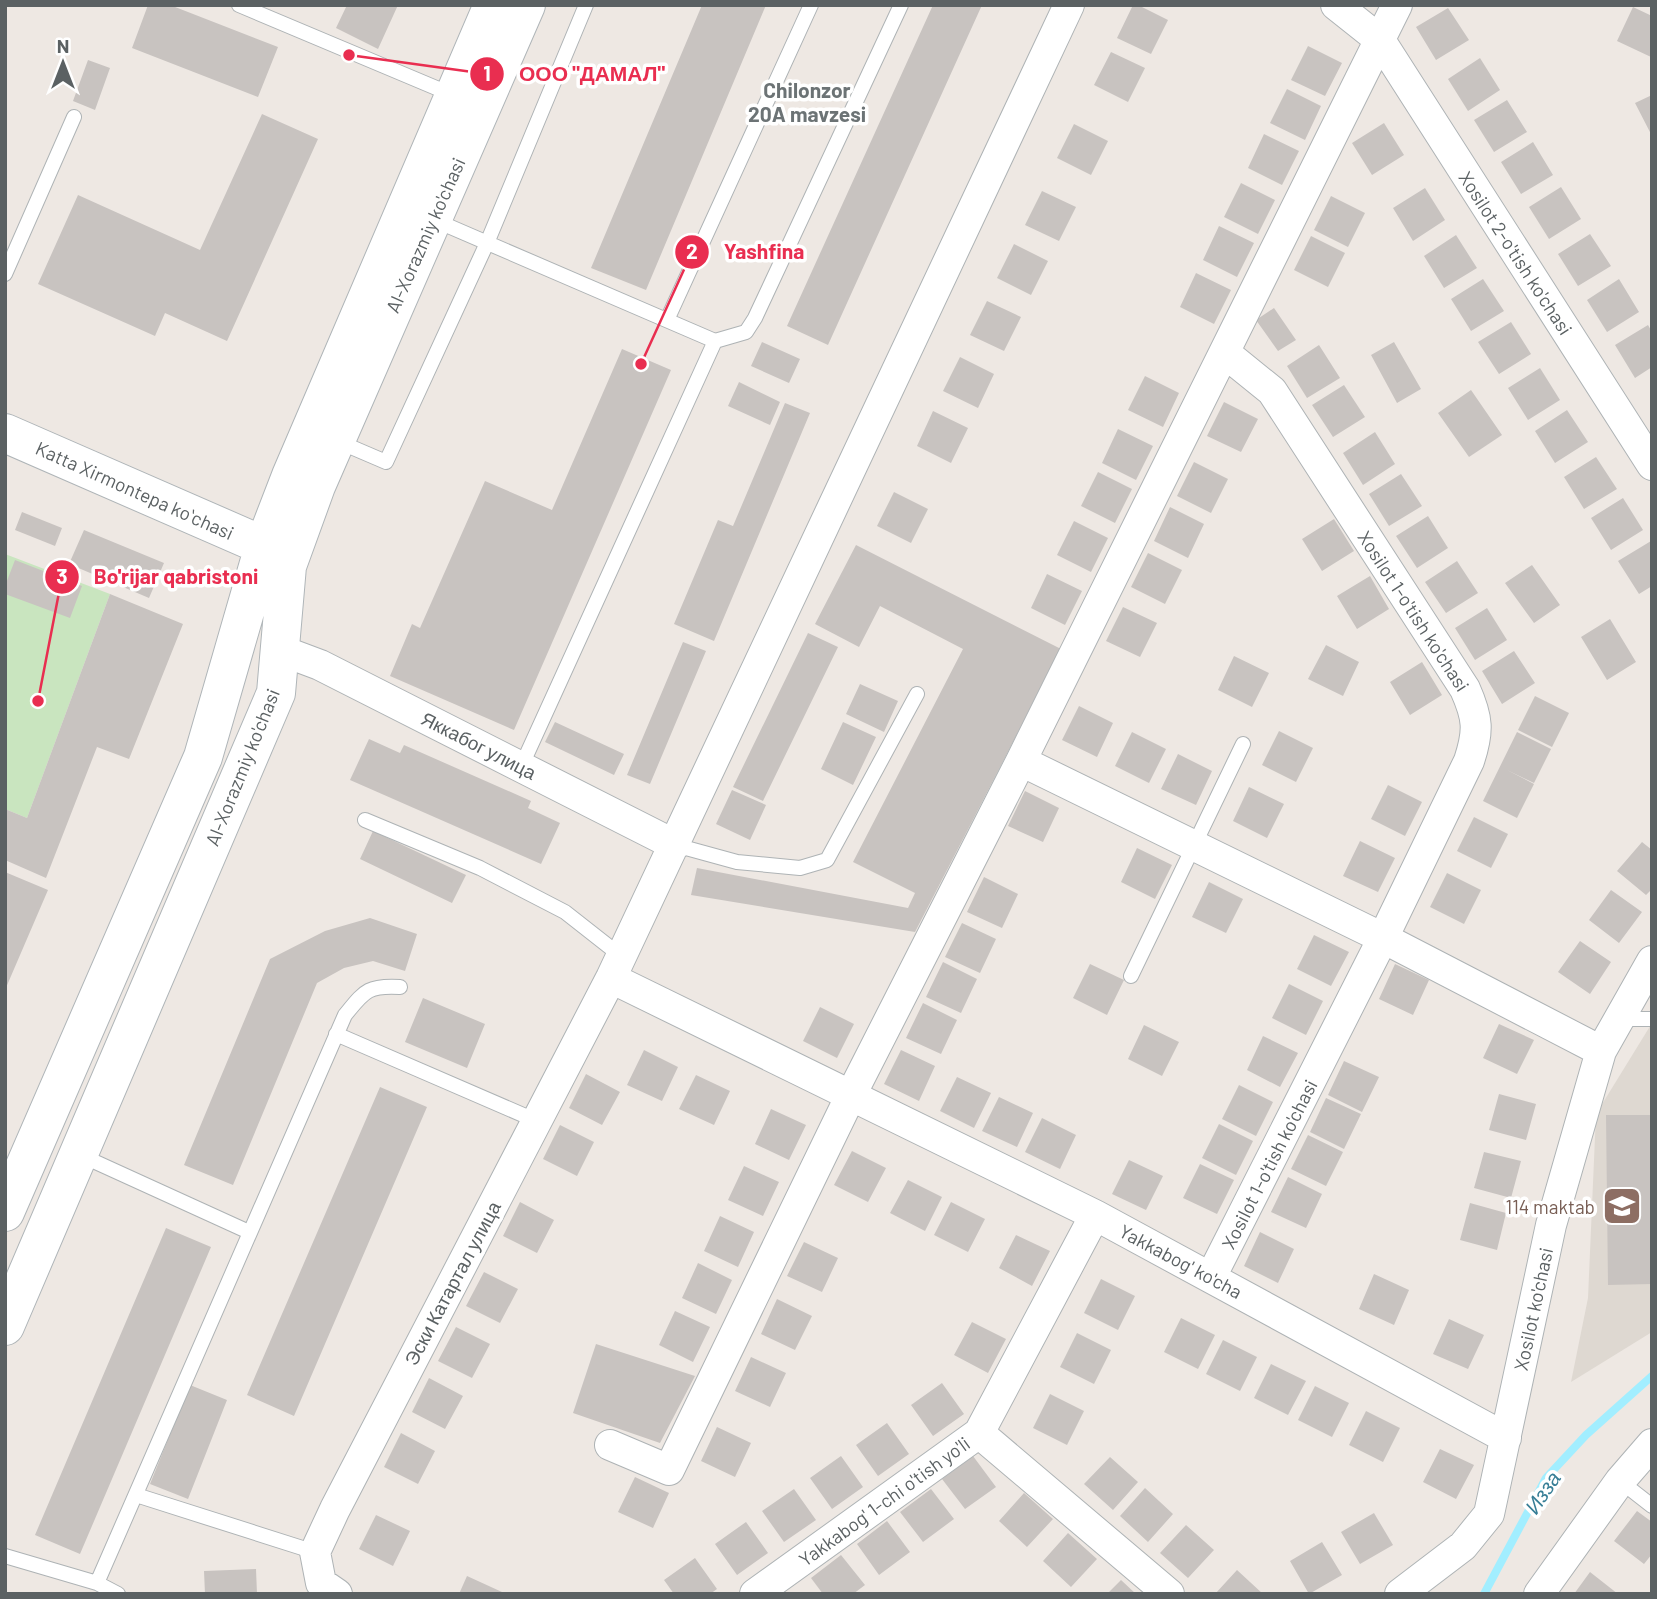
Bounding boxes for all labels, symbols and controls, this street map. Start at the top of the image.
north arrow [28,28,98,98]
text: N [57,34,69,57]
callout: ООО "ДАМАЛ" [470,53,679,95]
text: 1 [483,60,491,85]
text: ООО "ДАМАЛ" [519,60,665,85]
district label: Chilonzor 20A mavzesi [748,77,866,126]
street label: Al-Xorazmiy ko'chasi [380,154,470,316]
street label: Xosilot 2-o'tish ko'chasi [1455,167,1577,339]
callout: Yashfina [675,231,819,273]
text: 2 [686,238,698,263]
text: Yashfina [724,238,804,263]
street label: Katta Xirmontepa koʻchasi [32,436,238,544]
street label: Xosilot 1-o'tish ko'chasi [1353,526,1475,696]
callout: Bo'rijar qabristoni [45,556,272,598]
text: 3 [56,563,68,588]
text: Bo'rijar qabristoni [94,563,258,588]
street label: Al-Xorazmiy ko'chasi [200,685,284,849]
street label: Яккабог улица [418,706,541,784]
street label: Xosilot 1-o'tish ko'chasi [1216,1076,1322,1252]
school or university icon: 114 maktab [1601,1185,1643,1227]
place label: 114 maktab [1505,1195,1595,1218]
street label: Эски Катартал улица [399,1197,505,1369]
street label: Yakkabog' ko'cha [1116,1219,1246,1303]
street label: Xosilot ko'chasi [1509,1245,1557,1373]
street label: Yakkabog' 1-chi o'tish yo'li [794,1431,974,1571]
water label: Изза [1519,1466,1565,1518]

